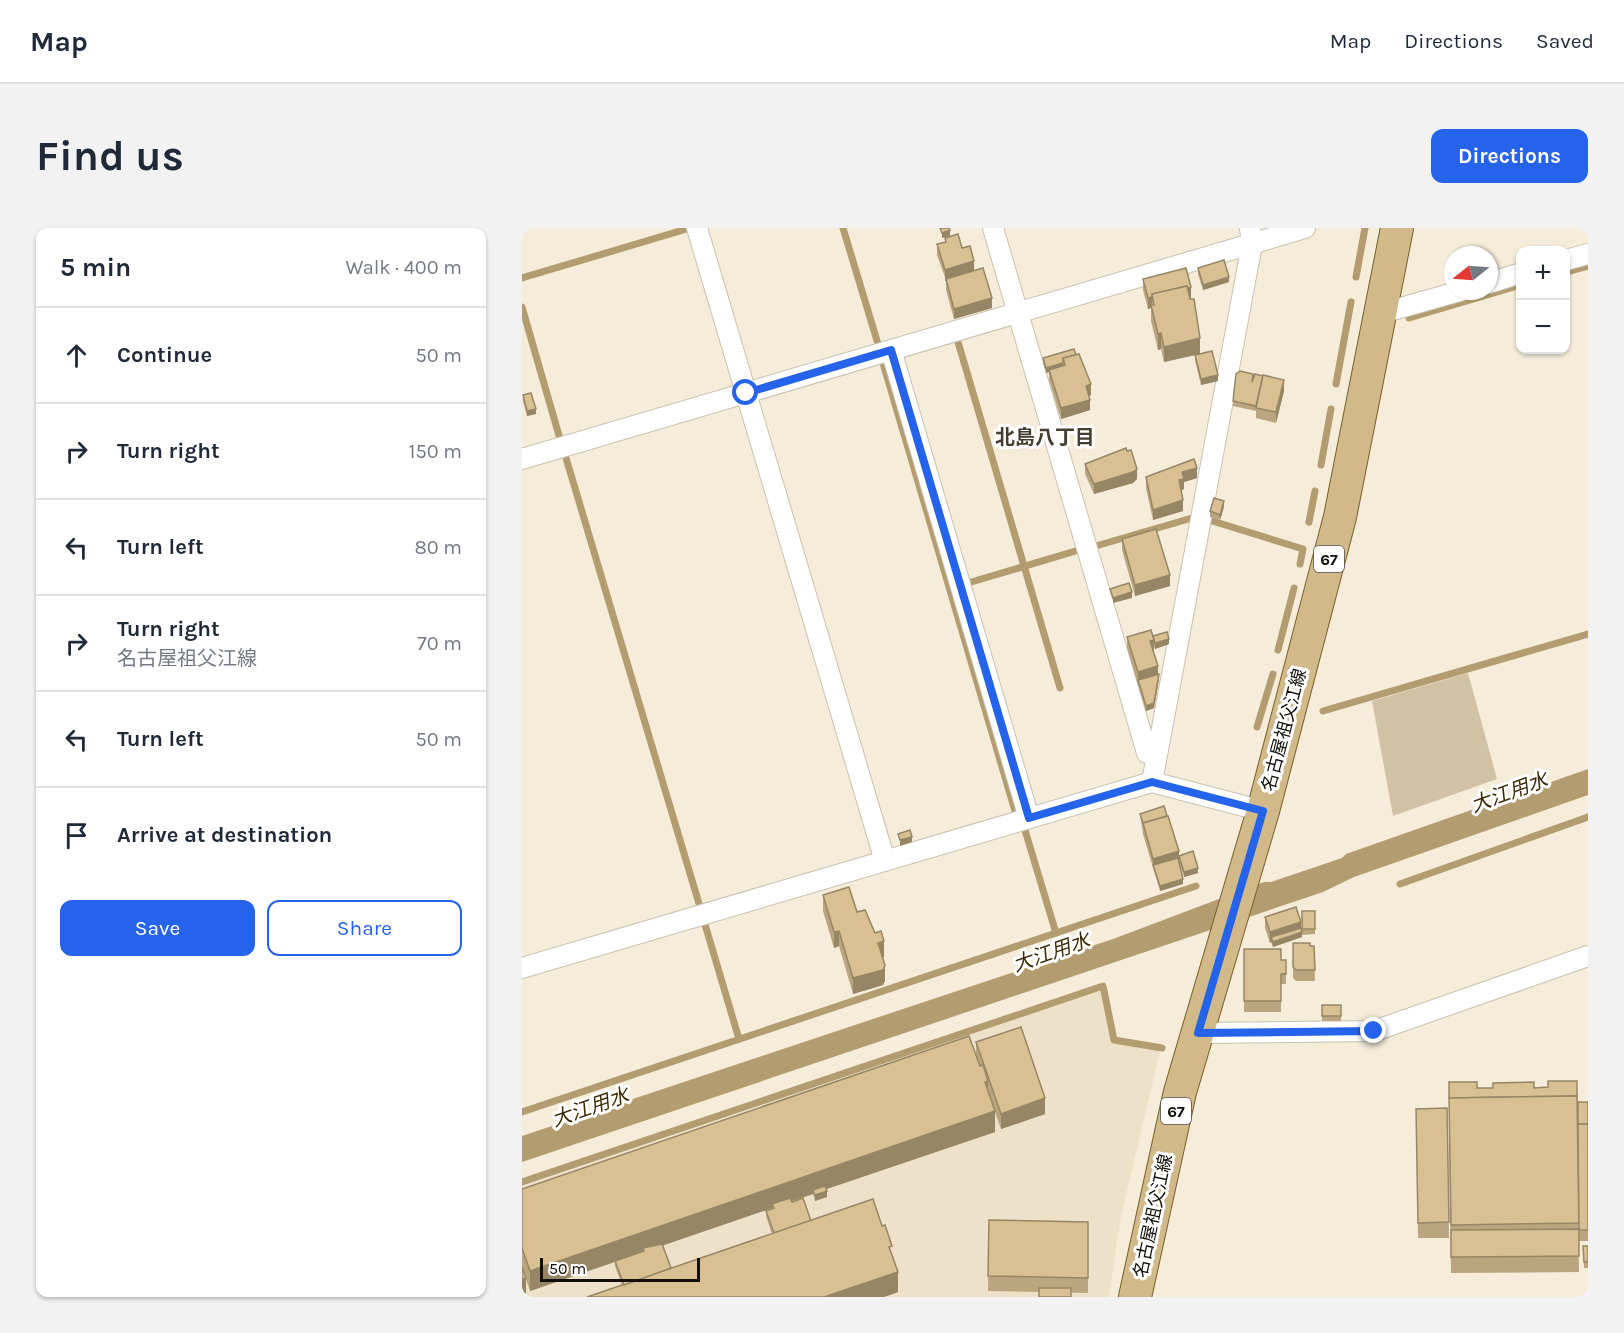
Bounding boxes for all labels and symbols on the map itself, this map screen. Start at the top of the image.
north arrow [1444,246,1498,300]
route start [732,379,758,405]
district label: 北島八丁目 [995,426,1095,449]
road number: 67 [1314,546,1344,572]
street label: 名古屋祖父江線 [1257,666,1311,794]
water label: 大江用水 [1468,767,1553,817]
water label: 大江用水 [1010,928,1095,976]
route end [1360,1017,1386,1043]
water label: 大江用水 [549,1083,634,1131]
road number: 67 [1161,1098,1191,1124]
street label: 名古屋祖父江線 [1129,1152,1177,1280]
scale bar [540,1255,700,1282]

